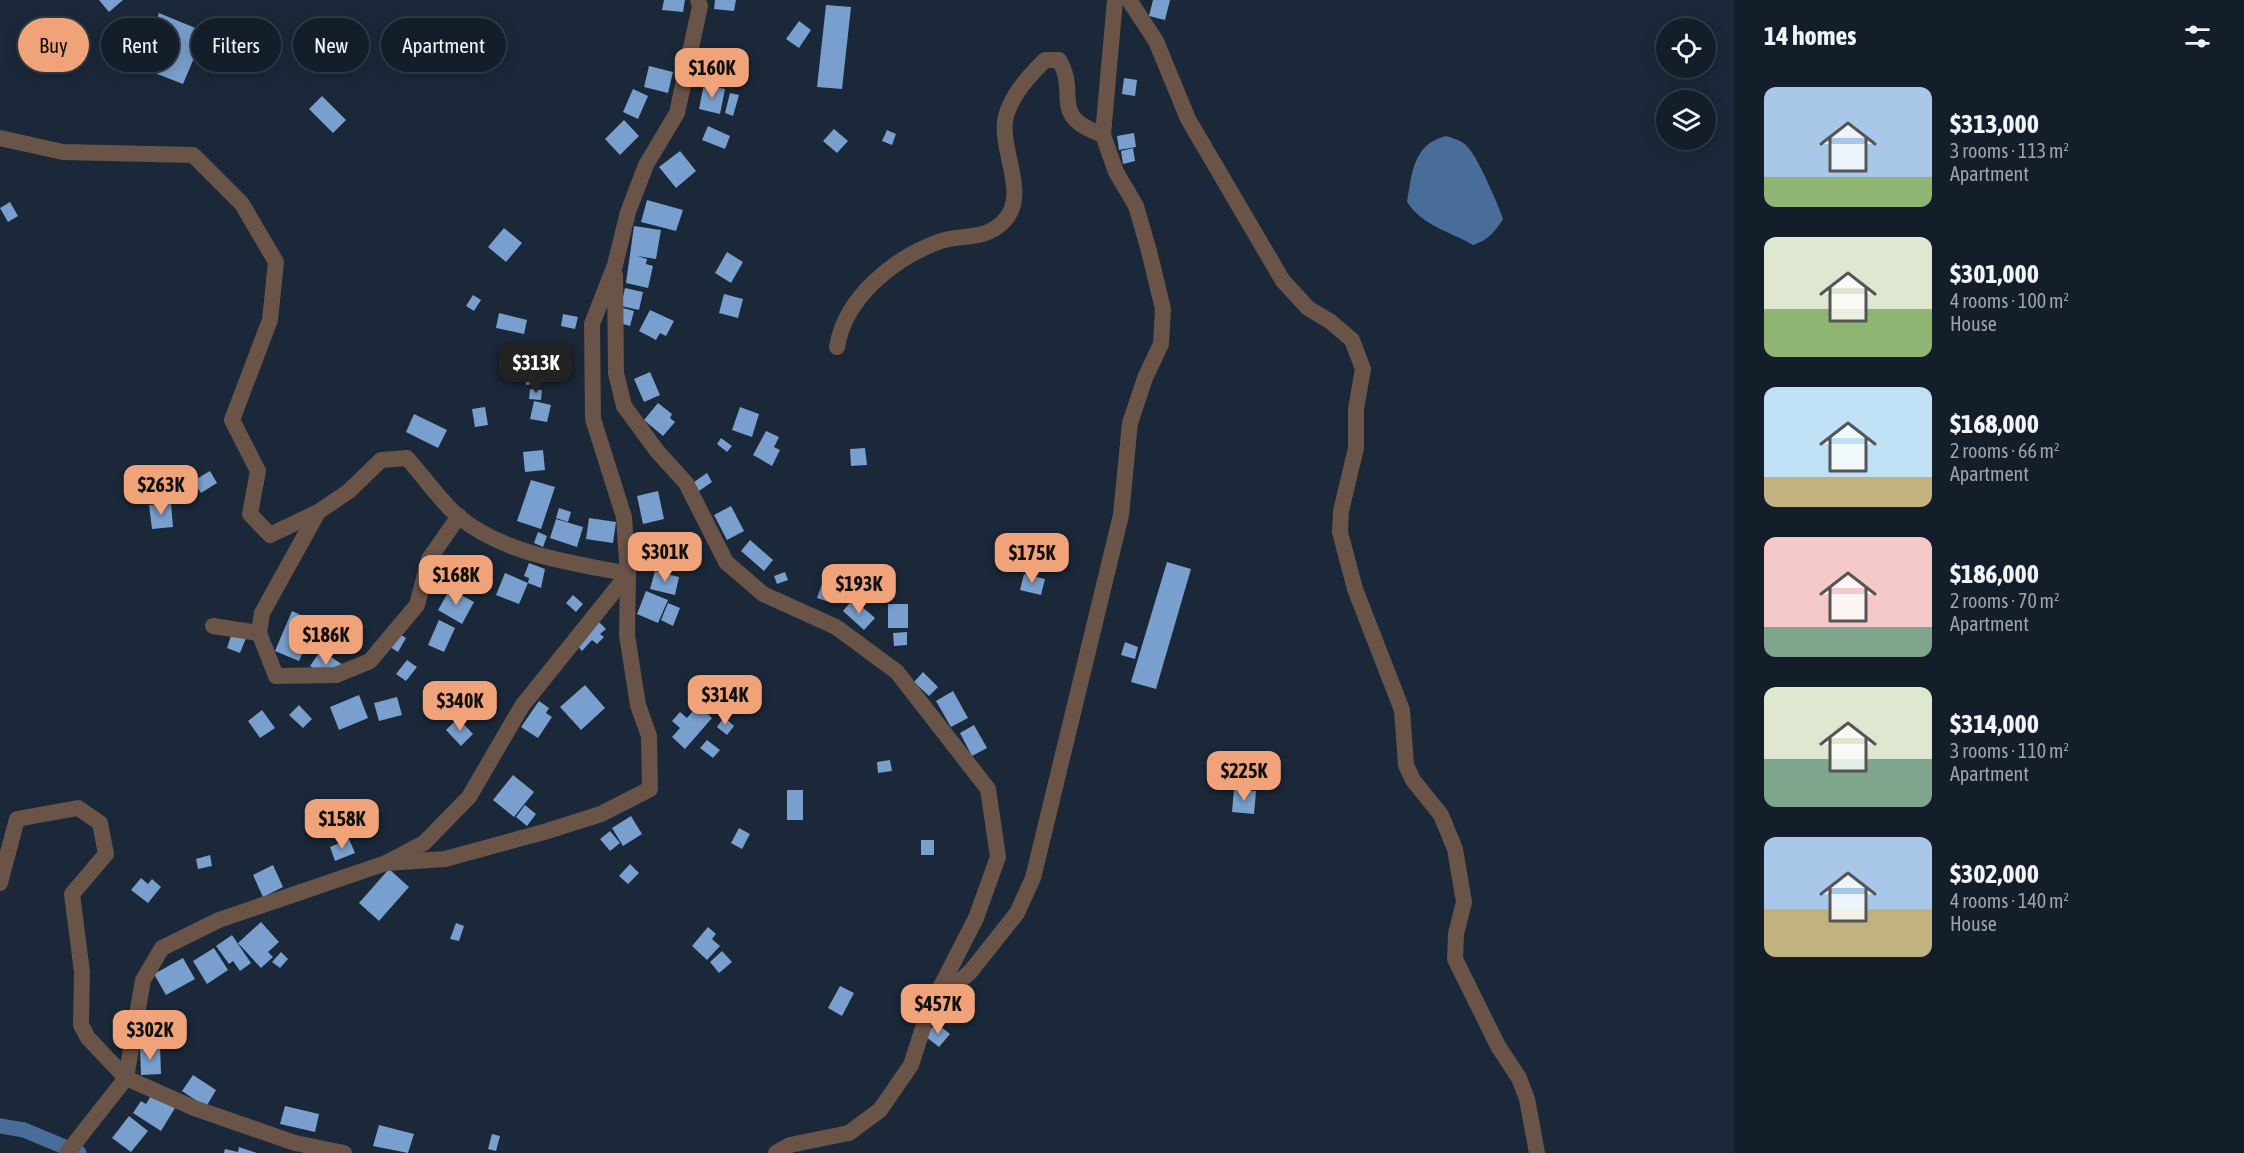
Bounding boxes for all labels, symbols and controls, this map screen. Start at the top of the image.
chip: Buy [18,18,89,72]
chip: Rent [101,18,179,72]
chip: Filters [191,18,281,72]
chip: New [293,18,369,72]
chip: Apartment [381,18,506,72]
map controls [1656,18,1716,150]
button: locate [1656,18,1716,78]
icon: filters [2181,20,2214,53]
text: 14 homes [1764,21,1857,51]
pin: $160K [670,48,754,99]
text: $160K [689,56,735,79]
button: layers [1656,90,1716,150]
text: $313,000 [1950,109,2039,139]
icon: home [1812,111,1884,183]
text: 3 rooms · 113 m² [1950,139,2069,162]
text: Apartment [1950,162,2029,185]
text: $301,000 [1950,259,2039,289]
icon: home [1812,261,1884,333]
text: 4 rooms · 100 m² [1950,289,2069,312]
text: House [1950,312,1997,335]
pin: $313K [494,343,578,394]
text: $313K [513,351,559,374]
text: $168,000 [1950,409,2039,439]
icon: home [1812,411,1884,483]
text: 2 rooms · 66 m² [1950,439,2060,462]
text: Apartment [1950,462,2029,485]
pin: $263K [119,465,203,516]
text: $263K [138,473,184,496]
pin: $301K [623,532,707,583]
pin: $175K [990,533,1074,584]
text: $301K [642,540,688,563]
text: $175K [1009,541,1055,564]
pin: $168K [414,555,498,606]
text: $186,000 [1950,559,2039,589]
icon: home [1812,561,1884,633]
text: $168K [433,563,479,586]
pin: $193K [817,564,901,615]
text: $193K [836,572,882,595]
text: 2 rooms · 70 m² [1950,589,2060,612]
text: Apartment [1950,612,2029,635]
pin: $186K [284,615,368,666]
text: $186K [303,623,349,646]
pin: $314K [683,675,767,726]
pin: $340K [418,681,502,732]
text: $314K [702,683,748,706]
text: $340K [437,689,483,712]
text: $314,000 [1950,709,2039,739]
icon: home [1812,711,1884,783]
text: 3 rooms · 110 m² [1950,739,2069,762]
pin: $225K [1202,751,1286,802]
text: $225K [1221,759,1267,782]
text: Apartment [1950,762,2029,785]
pin: $158K [300,799,384,850]
text: $158K [319,807,365,830]
text: $302,000 [1950,859,2039,889]
icon: home [1812,861,1884,933]
text: 4 rooms · 140 m² [1950,889,2069,912]
text: House [1950,912,1997,935]
pin: $457K [896,984,980,1035]
text: $457K [915,992,961,1015]
pin: $302K [108,1010,192,1061]
text: $302K [127,1018,173,1041]

